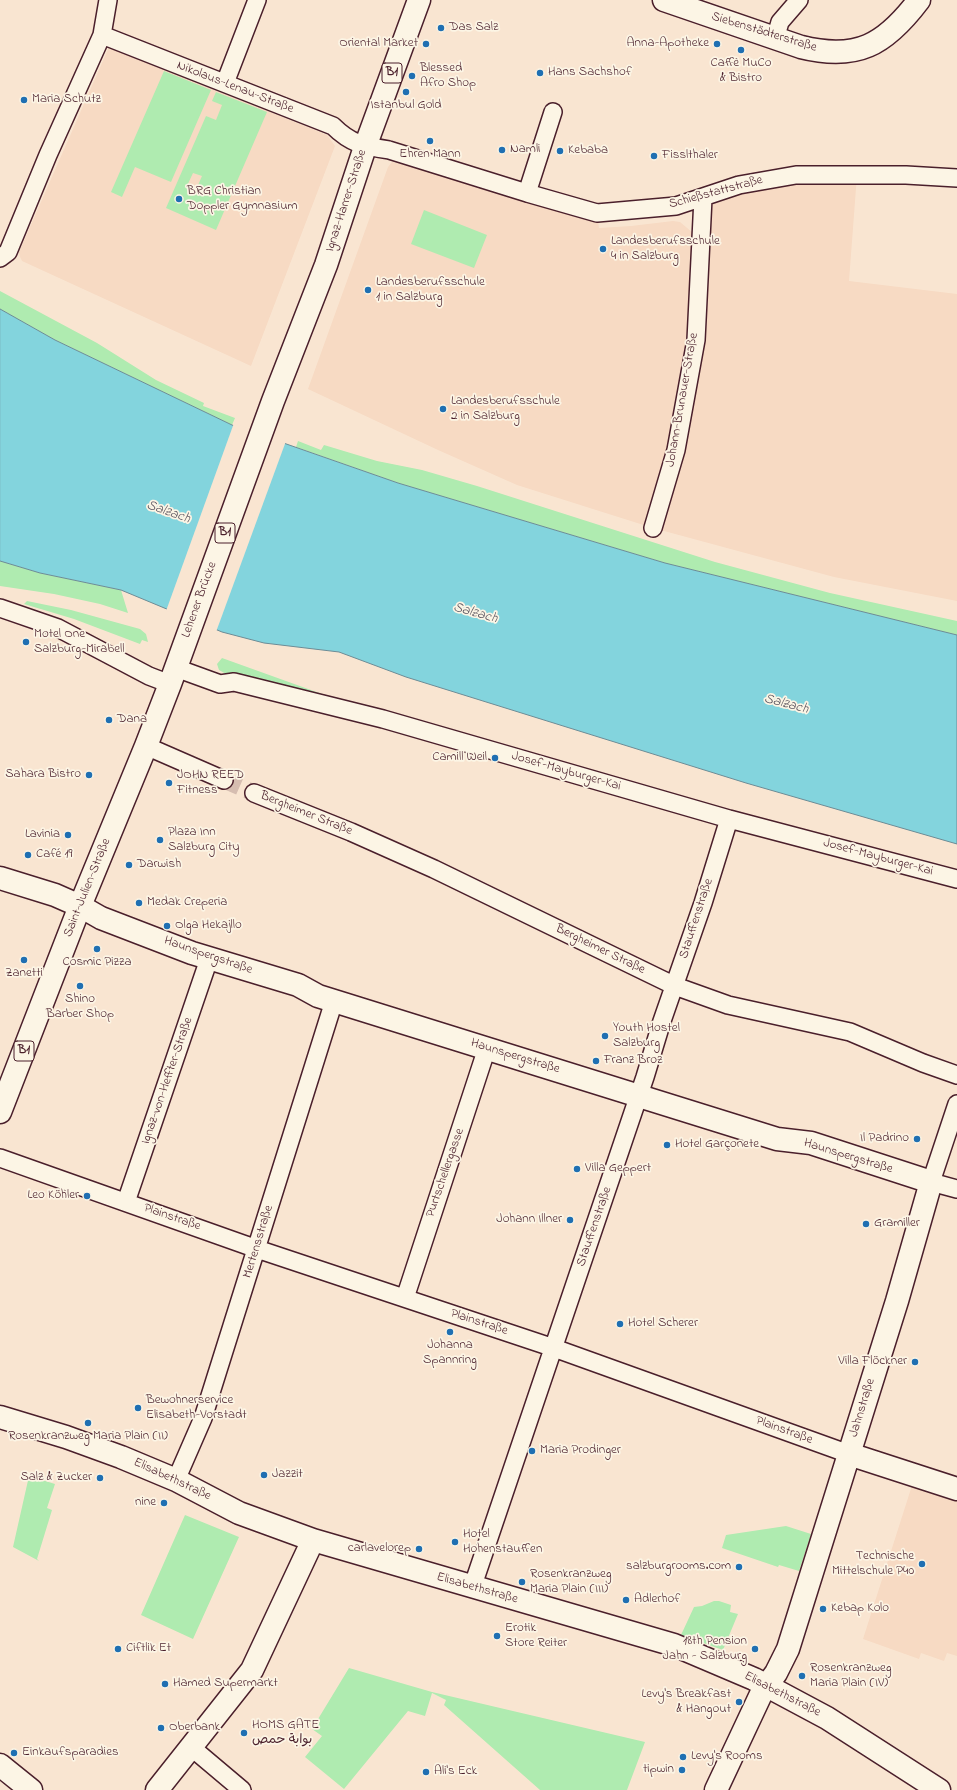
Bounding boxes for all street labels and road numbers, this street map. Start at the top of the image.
street label: Siebenstädterstraße [709,10,819,56]
street label: Nikolaus-Lenau-Straße [174,59,296,117]
road number: B1 [382,63,402,83]
street label: Ignaz-Harrer-Straße [323,148,371,254]
street label: Schießstattstraße [667,173,765,213]
street label: Johann-Brunauer-Straße [664,332,702,468]
road number: B1 [215,523,235,543]
street label: Lehener Brücke [179,560,221,640]
street label: Josef-Mayburger-Kai [509,749,623,795]
street label: Bergheimer Straße [258,788,354,840]
street label: Saint-Julien-Straße [61,836,115,940]
street label: Josef-Mayburger-Kai [821,836,935,880]
street label: Stauffenstraße [677,877,717,961]
street label: Bergheimer Straße [553,922,647,978]
street label: Haunspergstraße [162,934,254,978]
street label: Ignaz-von-Heffter-Straße [139,1015,197,1147]
street label: Haunspergstraße [469,1036,561,1078]
road number: B1 [14,1041,34,1061]
street label: Purtschellergasse [423,1126,469,1220]
street label: Haunspergstraße [802,1136,894,1178]
street label: Stauffenstraße [574,1185,616,1269]
street label: Plainstraße [141,1201,203,1235]
street label: Mertensstraße [240,1204,278,1280]
street label: Plainstraße [448,1306,510,1340]
street label: Jahnstraße [847,1377,879,1439]
street label: Plainstraße [753,1414,815,1448]
street label: Elisabethstraße [131,1455,213,1505]
street label: Elisabethstraße [435,1570,519,1608]
street label: Elisabethstraße [741,1669,823,1721]

